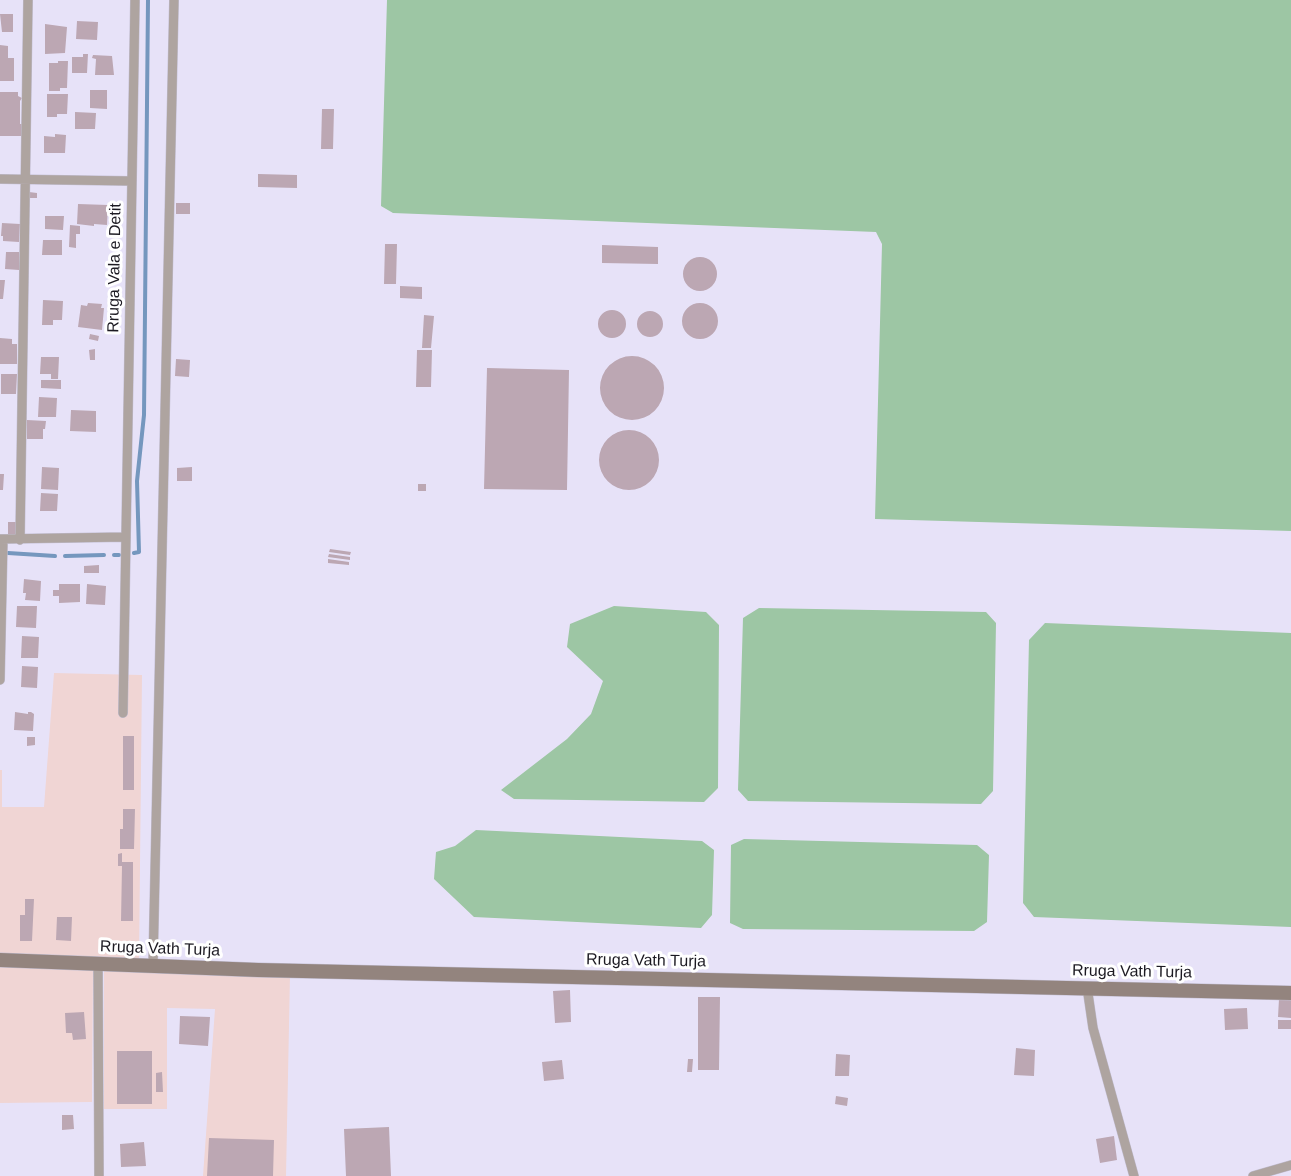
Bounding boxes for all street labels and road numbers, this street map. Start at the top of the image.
street label: Rruga Vala e Detit [104,203,126,333]
street label: Rruga Vath Turja [100,937,220,961]
street label: Rruga Vath Turja [586,950,706,972]
street label: Rruga Vath Turja [1072,961,1192,983]

